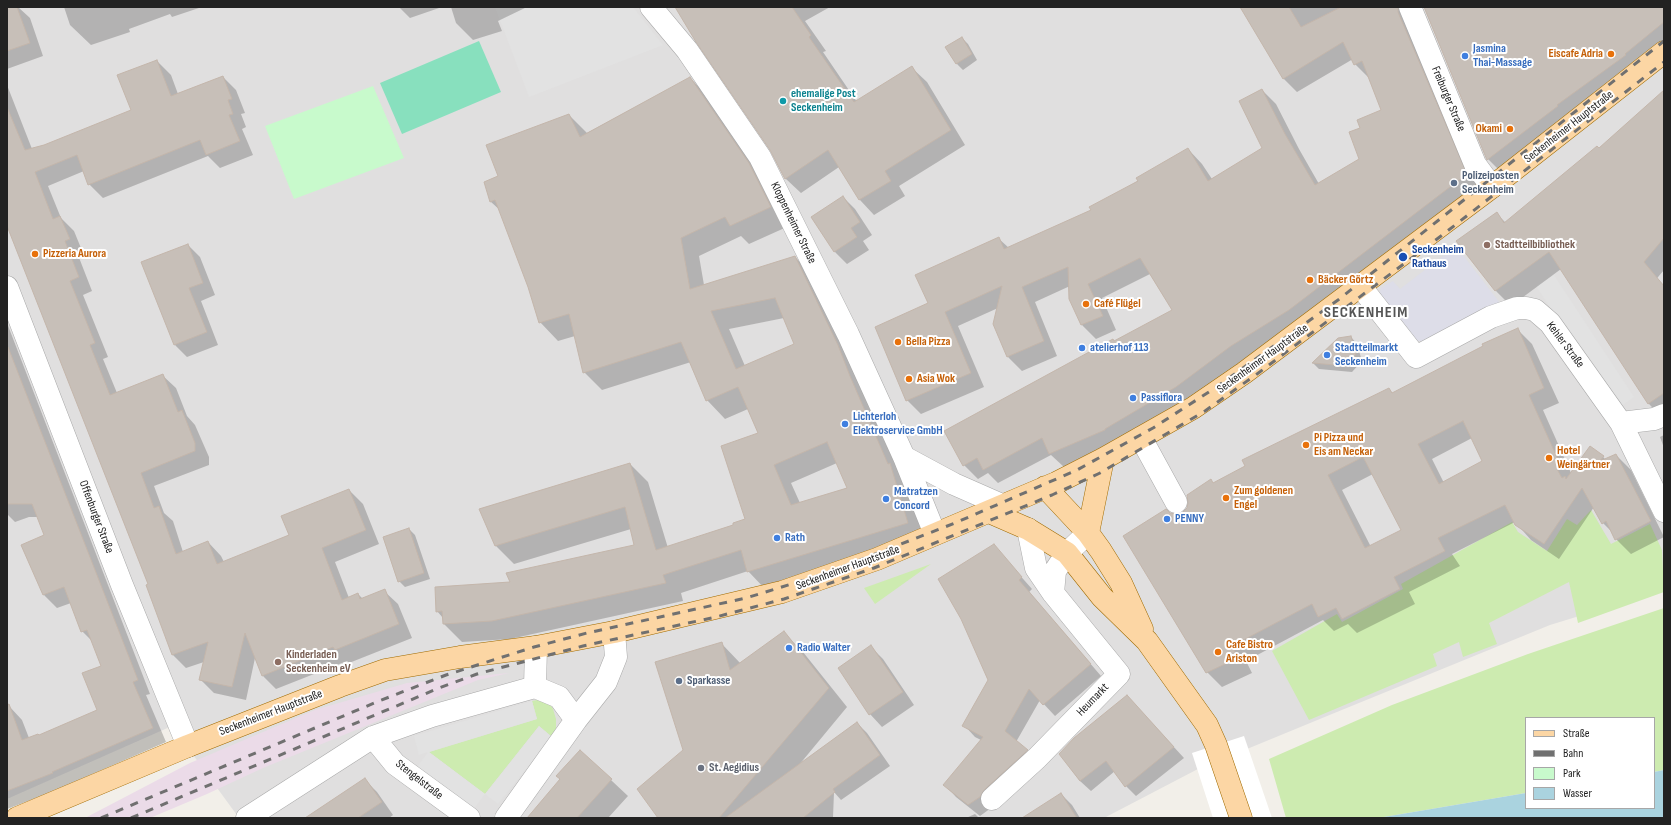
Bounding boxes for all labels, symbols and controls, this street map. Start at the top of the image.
place label: Jasmina Thai-Massage [1473,42,1532,70]
place label: Eiscafe Adria [1548,47,1603,61]
marker: Eiscafe Adria [1606,49,1616,59]
marker: Jasmina Thai-Massage [1460,51,1470,61]
street label: Freiburger Straße [1428,64,1468,134]
place label: ehemalige Post Seckenheim [791,87,856,115]
street label: Seckenheimer Hauptstraße [1522,88,1616,166]
marker: ehemalige Post Seckenheim [778,96,788,106]
place label: Okami [1475,122,1502,136]
marker: Okami [1505,124,1515,134]
place label: Polizeiposten Seckenheim [1462,169,1519,197]
marker: Polizeiposten Seckenheim [1449,178,1459,188]
street label: Kloppenheimer Straße [767,180,819,266]
place label: Stadtteilbibliothek [1495,238,1575,252]
marker: Stadtteilbibliothek [1482,240,1492,250]
place label: Seckenheim Rathaus [1412,243,1464,271]
place label: Pizzeria Aurora [43,247,106,261]
marker: Pizzeria Aurora [30,249,40,259]
marker: Seckenheim Rathaus [1397,251,1409,263]
place label: Bäcker Görtz [1318,273,1373,287]
marker: Bäcker Görtz [1305,275,1315,285]
place label: Café Flügel [1094,297,1141,311]
marker: Café Flügel [1081,299,1091,309]
district label: SECKENHEIM [1324,303,1408,323]
street label: Kehler Straße [1543,319,1587,371]
street label: Seckenheimer Hauptstraße [1215,321,1311,397]
place label: Bella Pizza [906,335,950,349]
marker: Bella Pizza [893,337,903,347]
place label: atelierhof 113 [1090,341,1149,355]
place label: Stadtteilmarkt Seckenheim [1335,341,1398,369]
marker: atelierhof 113 [1077,343,1087,353]
marker: Stadtteilmarkt Seckenheim [1322,350,1332,360]
place label: Asia Wok [917,372,955,386]
marker: Asia Wok [904,374,914,384]
place label: Passiflora [1141,391,1182,405]
marker: Passiflora [1128,393,1138,403]
place label: Lichterloh Elektroservice GmbH [853,410,943,438]
marker: Lichterloh Elektroservice GmbH [840,419,850,429]
place label: Pi Pizza und Eis am Neckar [1314,431,1373,459]
marker: Pi Pizza und Eis am Neckar [1301,440,1311,450]
place label: Hotel Weingärtner [1557,444,1610,472]
marker: Hotel Weingärtner [1544,453,1554,463]
street label: Offenburger Straße [75,478,117,556]
place label: Zum goldenen Engel [1234,484,1293,512]
place label: Matratzen Concord [894,485,938,513]
marker: Zum goldenen Engel [1221,493,1231,503]
marker: Matratzen Concord [881,494,891,504]
place label: PENNY [1175,512,1204,526]
marker: PENNY [1162,514,1172,524]
place label: Rath [785,531,805,545]
marker: Rath [772,533,782,543]
street label: Seckenheimer Hauptstraße [794,543,902,593]
place label: Cafe Bistro Ariston [1226,638,1273,666]
place label: Radio Walter [797,641,851,655]
marker: Radio Walter [784,643,794,653]
marker: Cafe Bistro Ariston [1213,647,1223,657]
place label: Kinderladen Seckenheim eV [286,648,351,676]
marker: Kinderladen Seckenheim eV [273,657,283,667]
place label: Sparkasse [687,674,730,688]
marker: Sparkasse [674,676,684,686]
street label: Heumarkt [1074,681,1112,719]
street label: Seckenheimer Hauptstraße [217,687,325,739]
legend [1525,717,1655,809]
text: Straße [1563,726,1590,741]
text: Bahn [1563,746,1583,761]
street label: Stengelstraße [392,757,446,803]
place label: St. Aegidius [709,761,759,775]
marker: St. Aegidius [696,763,706,773]
text: Park [1563,766,1581,781]
text: Wasser [1563,786,1592,801]

